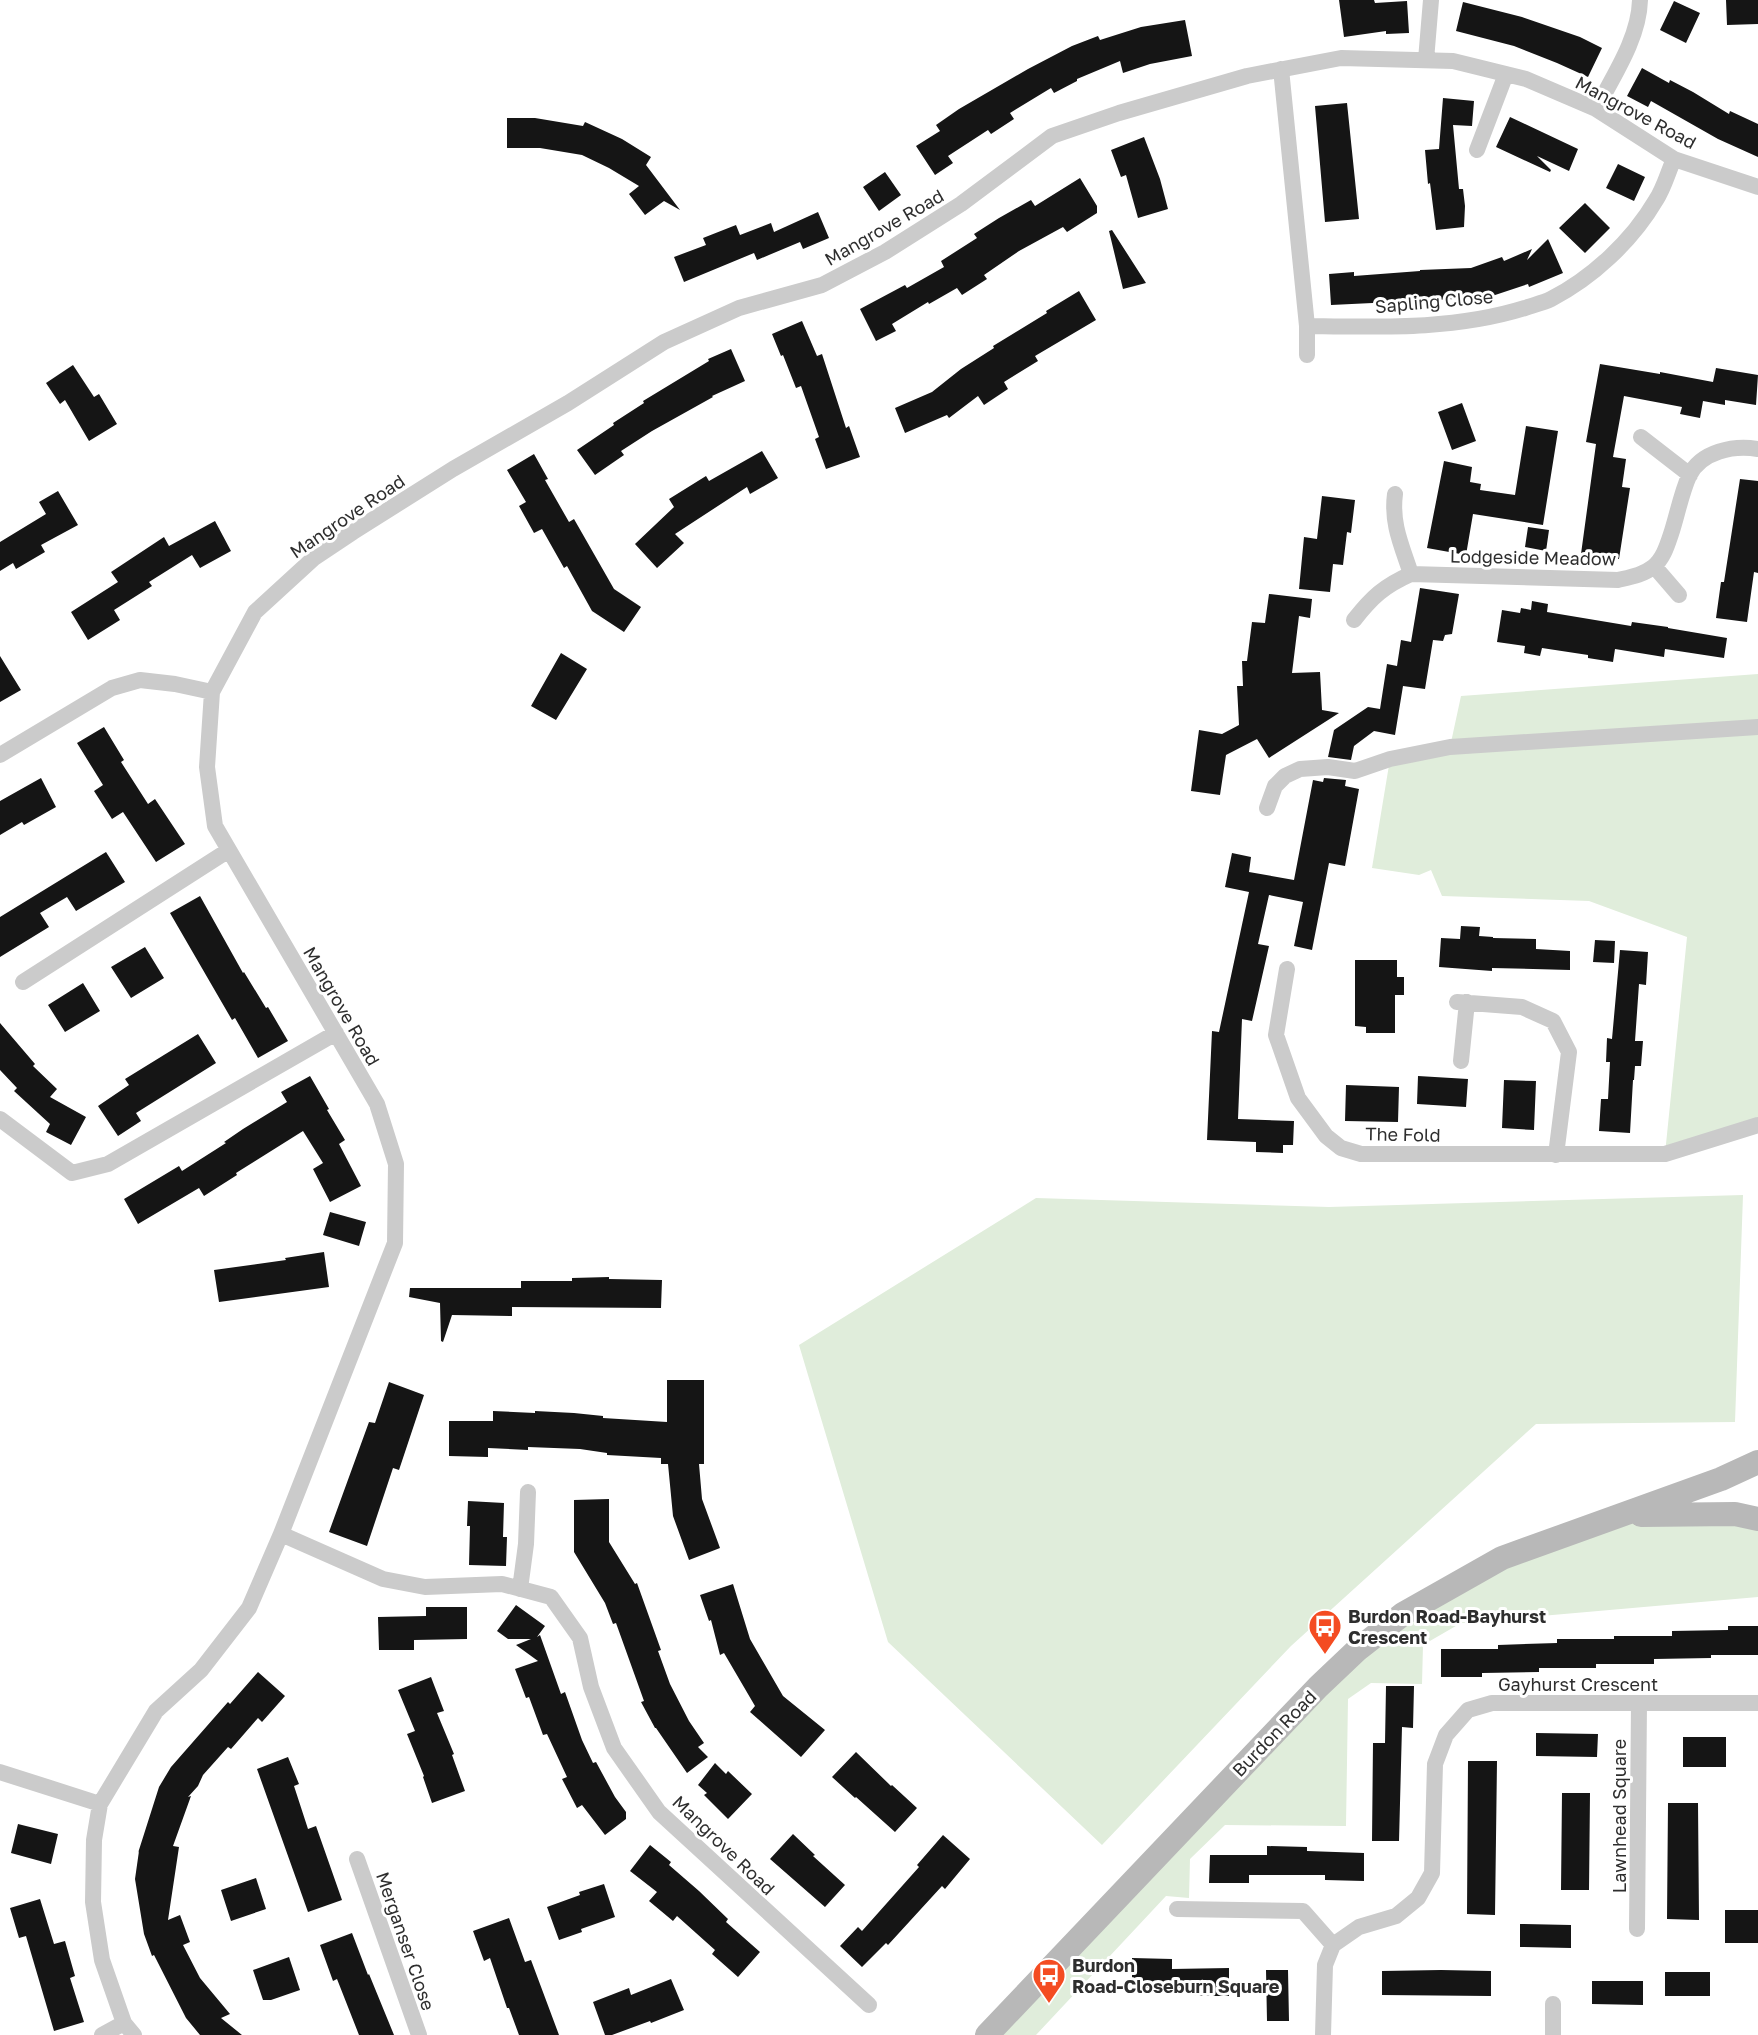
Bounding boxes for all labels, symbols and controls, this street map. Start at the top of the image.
street label: Mangrove Road [1572,71,1700,153]
street label: Mangrove Road [821,184,947,270]
street label: Sapling Close [1374,285,1494,317]
street label: Mangrove Road [285,469,409,563]
street label: Lodgeside Meadow [1450,545,1617,569]
street label: Mangrove Road [299,943,385,1069]
street label: The Fold [1365,1122,1441,1146]
place label: Burdon Road-Bayhurst Crescent [1348,1605,1546,1648]
bus stop icon: Burdon Road-Bayhurst Crescent [1307,1608,1343,1655]
street label: Gayhurst Crescent [1498,1673,1658,1695]
street label: Burdon Road [1227,1685,1321,1781]
street label: Lawnhead Square [1608,1739,1630,1893]
street label: Mangrove Road [668,1791,780,1899]
street label: Merganser Close [372,1869,440,2013]
place label: Burdon Road-Closeburn Square [1072,1954,1280,1997]
bus stop icon: Burdon Road-Closeburn Square [1031,1957,1067,2004]

